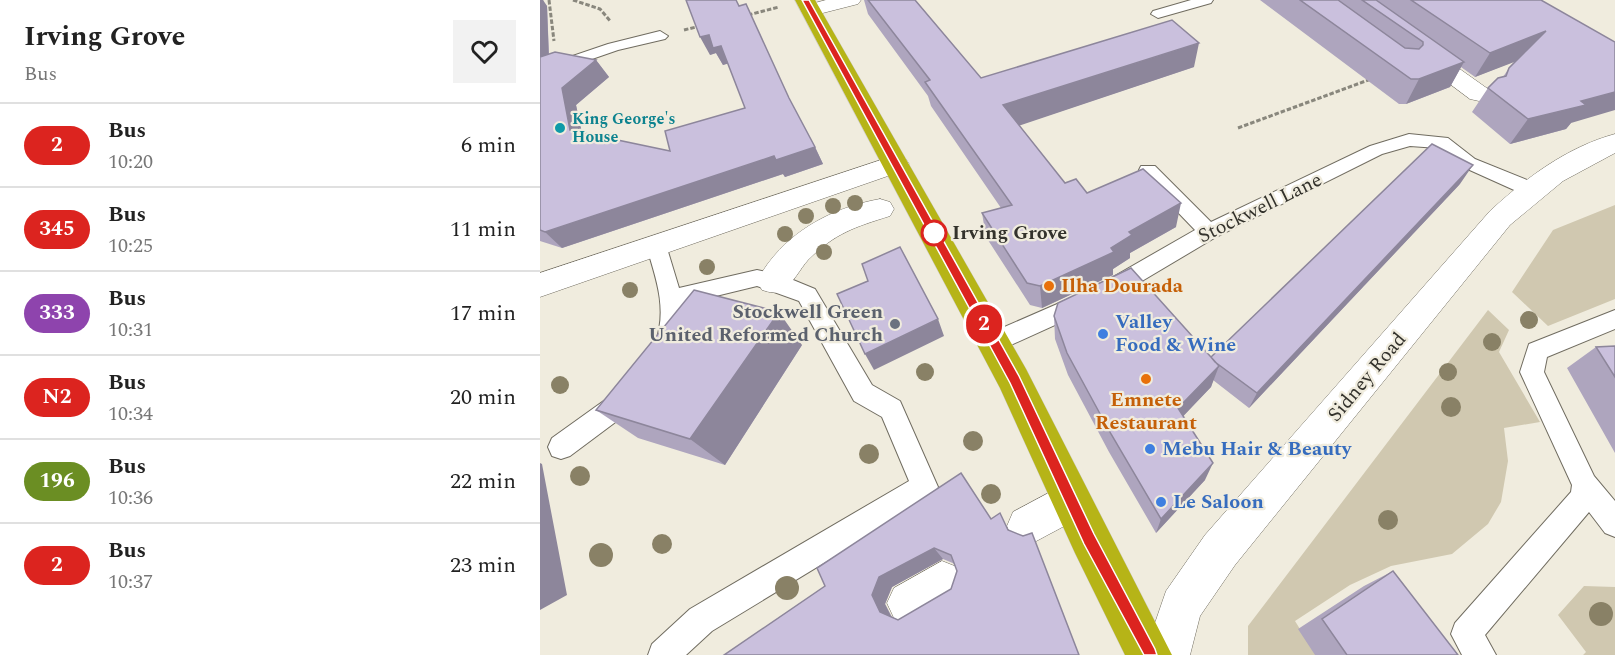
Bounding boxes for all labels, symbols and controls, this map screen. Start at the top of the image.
text: Irving Grove [24,15,185,58]
button: heart [453,20,516,83]
text: Bus [24,59,57,89]
place label: King George's House [572,107,676,149]
text: Bus [108,114,146,147]
marker: King George's House [553,121,567,135]
text: 2 [51,129,63,161]
text: 6 min [461,129,516,162]
text: 10:20 [108,147,153,177]
street label: Stockwell Lane [1193,165,1327,251]
text: Bus [108,198,146,231]
text: 345 [39,213,75,245]
text: 11 min [450,213,516,246]
place label: Irving Grove [952,218,1067,248]
marker: Irving Grove [921,220,947,246]
text: 10:25 [108,231,153,261]
place label: Ilha Dourada [1061,271,1184,301]
marker: Ilha Dourada [1042,279,1056,293]
text: Bus [108,282,146,315]
text: 333 [39,297,75,329]
text: 17 min [450,297,516,330]
place label: Stockwell Green United Reformed Church [648,297,883,350]
line badge: 2 [964,304,1004,344]
place label: Valley Food & Wine [1115,307,1236,360]
text: 2 [978,308,990,340]
text: 10:31 [108,315,153,345]
marker: Stockwell Green United Reformed Church [888,317,902,331]
street label: Sidney Road [1320,326,1414,428]
marker: Valley Food & Wine [1096,327,1110,341]
text: Bus [108,366,146,399]
marker: Emnete Restaurant [1139,372,1153,386]
text: N2 [43,381,71,413]
text: 20 min [450,381,516,414]
place label: Emnete Restaurant [1095,385,1197,438]
text: 10:34 [108,399,153,429]
place label: Mebu Hair & Beauty [1162,434,1353,464]
marker: Mebu Hair & Beauty [1143,442,1157,456]
text: Bus [108,450,146,483]
text: 196 [39,465,75,497]
text: 22 min [450,465,516,498]
text: 10:36 [108,483,153,513]
place label: Le Saloon [1173,487,1264,517]
marker: Le Saloon [1154,495,1168,509]
text: Bus [108,534,146,567]
text: 2 [51,549,63,581]
text: 23 min [450,549,516,582]
text: 10:37 [108,567,153,597]

